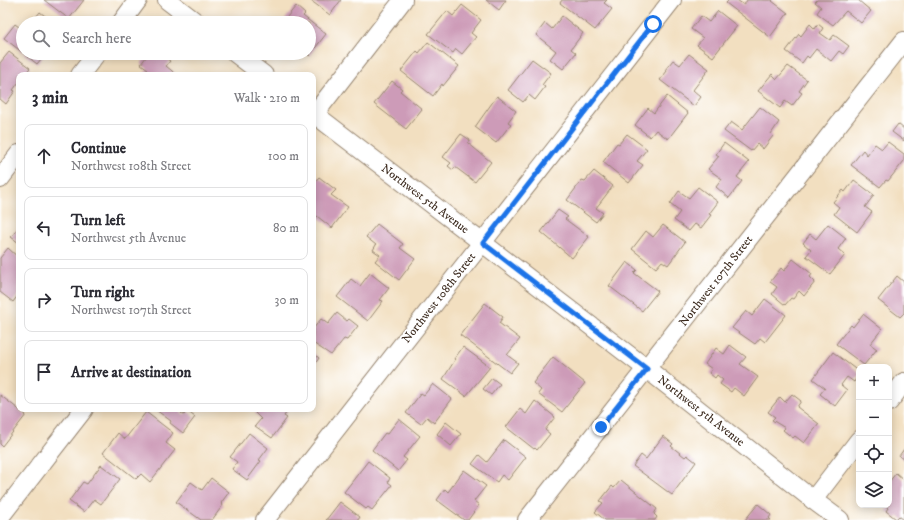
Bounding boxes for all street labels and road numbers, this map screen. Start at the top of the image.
street label: Northwest 5th Avenue [378,161,472,237]
street label: Northwest 107th Street [676,232,756,329]
street label: Northwest 108th Street [399,250,479,346]
street label: Northwest 5th Avenue [655,372,748,450]

